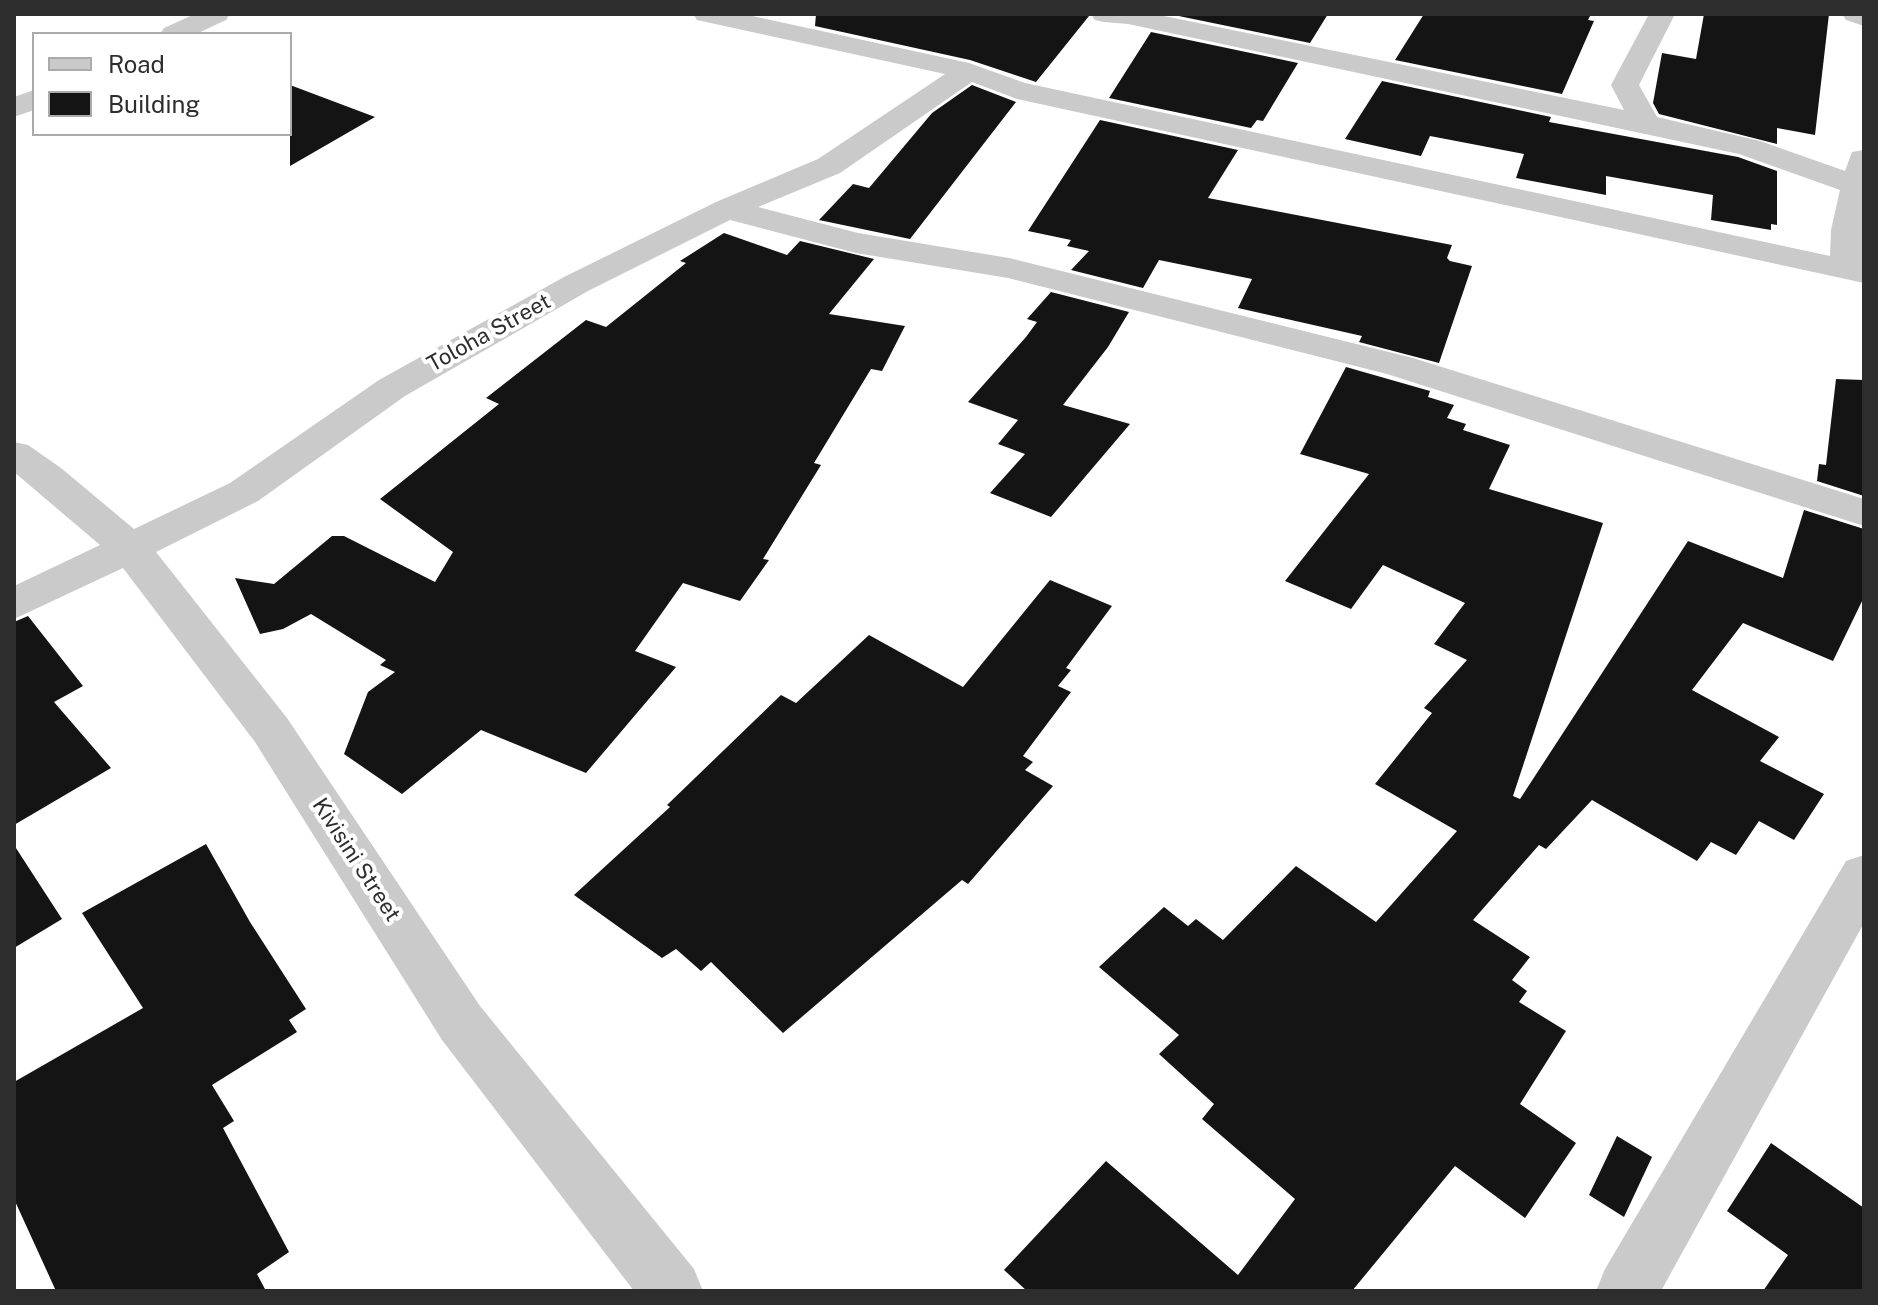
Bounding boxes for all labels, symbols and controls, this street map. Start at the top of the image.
legend [32,32,292,136]
text: Road [108,50,165,78]
text: Building [108,90,200,118]
street label: Toloha Street [423,288,555,378]
street label: Kivisini Street [306,793,406,927]

